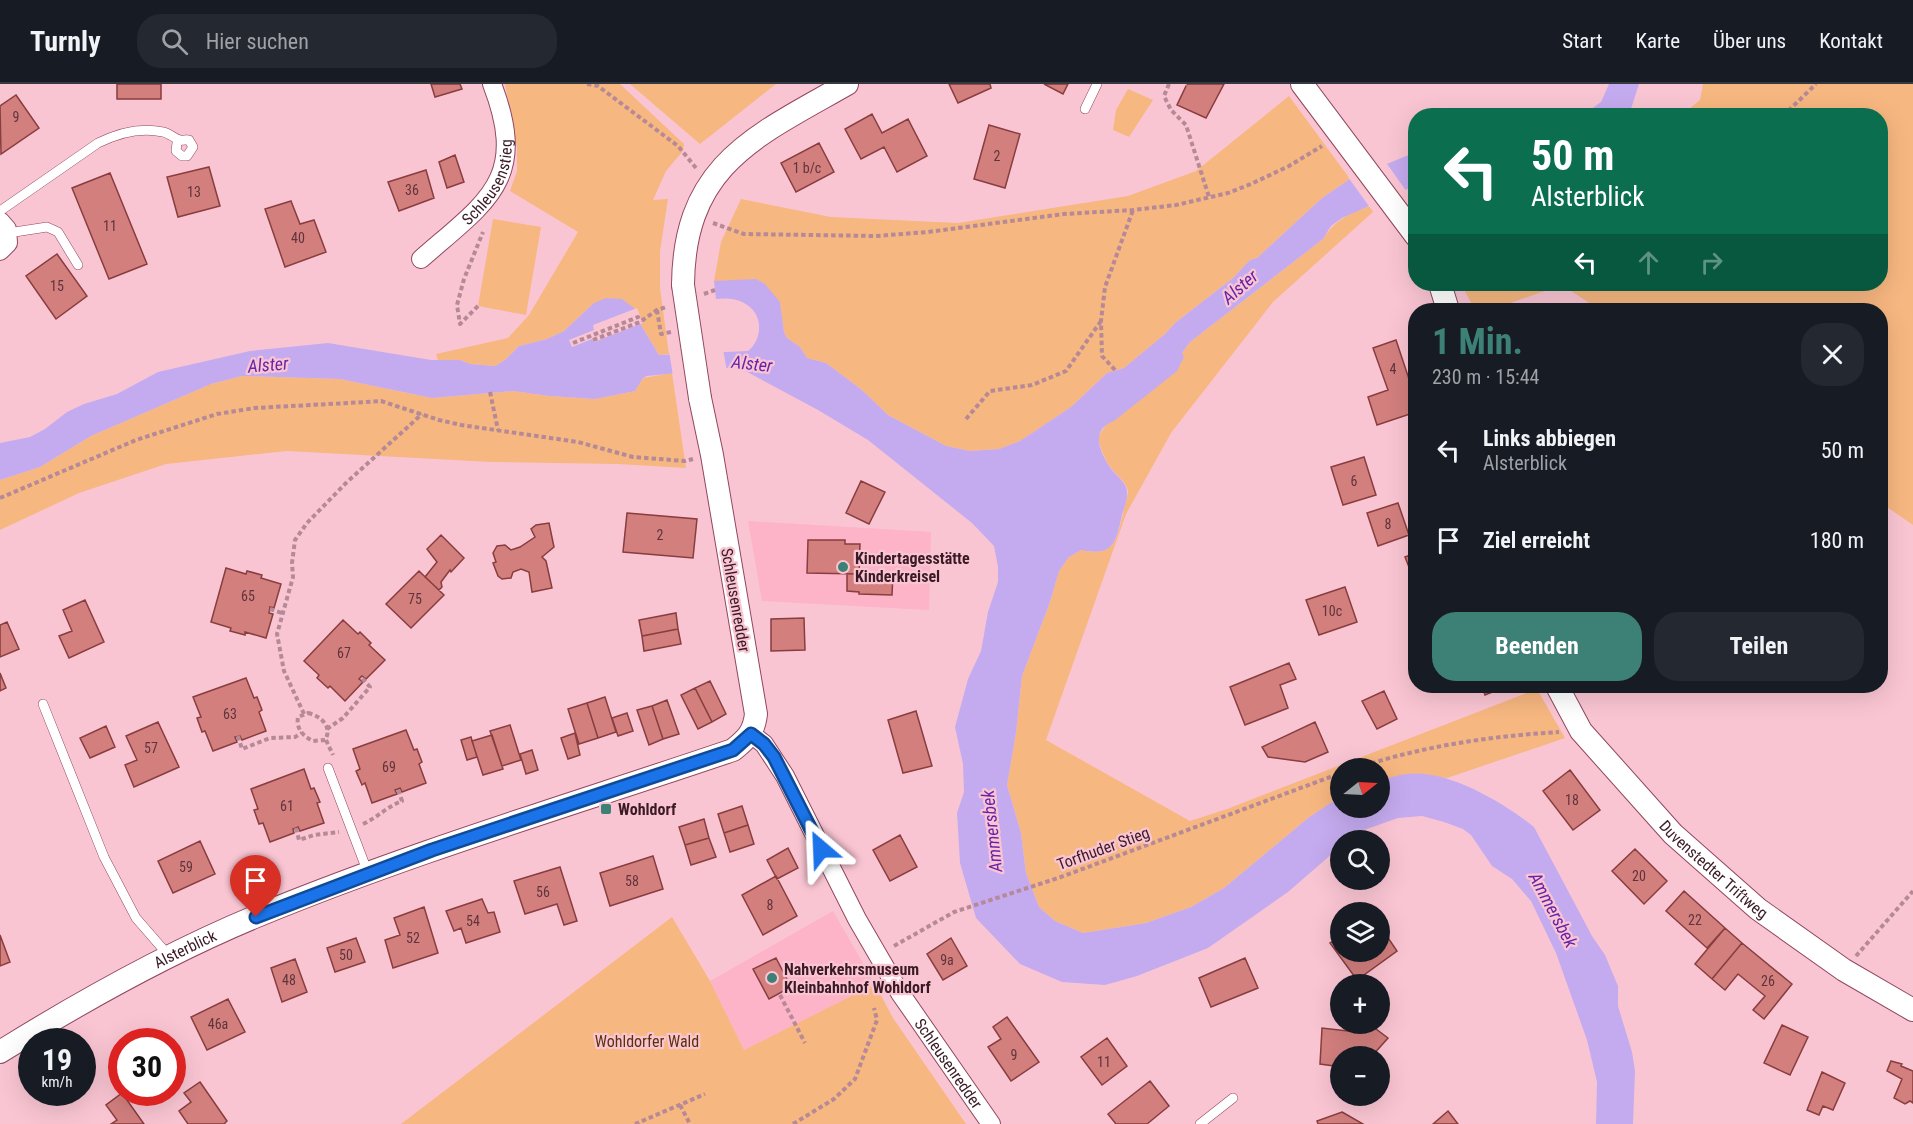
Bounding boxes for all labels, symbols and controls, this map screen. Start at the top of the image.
search box [137,14,557,68]
text: Turnly [30,25,101,58]
icon: search [158,25,191,58]
text: Hier suchen [206,29,309,54]
text: Start [1562,29,1603,53]
text: Karte [1636,29,1680,53]
text: Über uns [1713,29,1786,53]
text: Kontakt [1819,29,1883,53]
house number: 9 [13,109,19,125]
text: 50 m [1531,131,1614,180]
icon: left [1432,132,1510,210]
street label: Schleusenstieg [458,139,516,229]
house number: 2 [994,148,1001,164]
house number: 1 b/c [793,160,821,176]
text: Alsterblick [1531,181,1644,213]
house number: 36 [405,182,419,198]
house number: 13 [187,184,201,200]
house number: 11 [103,218,117,234]
house number: 40 [291,230,305,246]
icon: left [1569,246,1602,279]
icon: ahead [1632,246,1665,279]
icon: right [1695,246,1728,279]
water label: Alster [1217,265,1262,309]
house number: 15 [50,278,64,294]
text: 1 Min. [1432,321,1523,363]
button: close [1801,323,1864,386]
water label: Alster [730,351,774,376]
water label: Alster [246,352,290,377]
house number: 4 [1390,361,1397,377]
text: 230 m · 15:44 [1432,365,1539,389]
text: Links abbiegen [1483,426,1616,451]
icon: left [1432,434,1465,467]
text: 50 m [1821,438,1864,463]
text: Alsterblick [1483,451,1567,475]
house number: 6 [1351,473,1358,489]
house number: 8 [1385,516,1392,532]
icon: arrive [1432,524,1465,557]
house number: 2 [657,527,664,543]
text: Ziel erreicht [1483,528,1590,553]
text: 180 m [1810,528,1864,553]
street label: Schleusenredder [717,547,754,654]
place label: Kindertagesstätte Kinderkreisel [855,549,970,586]
marker: Kindertagesstätte Kinderkreisel [836,560,850,574]
house number: 65 [241,588,255,604]
house number: 75 [408,591,422,607]
house number: 10c [1322,603,1342,619]
button: Beenden [1432,612,1642,681]
button: Teilen [1654,612,1864,681]
house number: 67 [337,645,351,661]
house number: 63 [223,706,237,722]
house number: 57 [144,740,158,756]
north arrow [1330,758,1390,818]
map controls [1330,758,1390,1106]
house number: 69 [382,759,396,775]
water label: Ammersbek [977,788,1006,874]
house number: 18 [1565,792,1579,808]
house number: 61 [280,798,294,814]
place label: Wohldorf [618,800,677,819]
marker: Wohldorf [599,802,613,816]
street label: Duvenstedter Triftweg [1655,816,1771,923]
position arrow [789,817,853,881]
street label: Torfhuder Stieg [1054,823,1152,874]
button: search [1330,830,1390,890]
pin [230,855,281,917]
house number: 59 [179,859,193,875]
icon: arrive [239,864,272,897]
water label: Ammersbek [1524,868,1583,952]
house number: 20 [1632,868,1646,884]
house number: 58 [625,873,639,889]
house number: 56 [536,884,550,900]
house number: 8 [767,897,774,913]
button: layers [1330,902,1390,962]
house number: 22 [1688,912,1702,928]
house number: 54 [466,913,480,929]
street label: Alsterblick [151,926,220,972]
house number: 52 [406,930,420,946]
house number: 50 [339,947,353,963]
house number: 9a [940,952,954,968]
place label: Nahverkehrsmuseum Kleinbahnhof Wohldorf [784,960,931,997]
marker: Nahverkehrsmuseum Kleinbahnhof Wohldorf [765,971,779,985]
house number: 48 [282,972,296,988]
house number: 26 [1761,973,1775,989]
button: + [1330,974,1390,1034]
street label: Schleusenredder [911,1015,986,1112]
house number: 46a [208,1016,228,1032]
speed limit sign: 30 [108,1028,186,1106]
park label: Wohldorfer Wald [595,1032,699,1051]
text: 19 [42,1042,72,1077]
button: − [1330,1046,1390,1106]
house number: 9 [1011,1047,1017,1063]
house number: 11 [1097,1054,1111,1070]
text: km/h [42,1073,72,1091]

